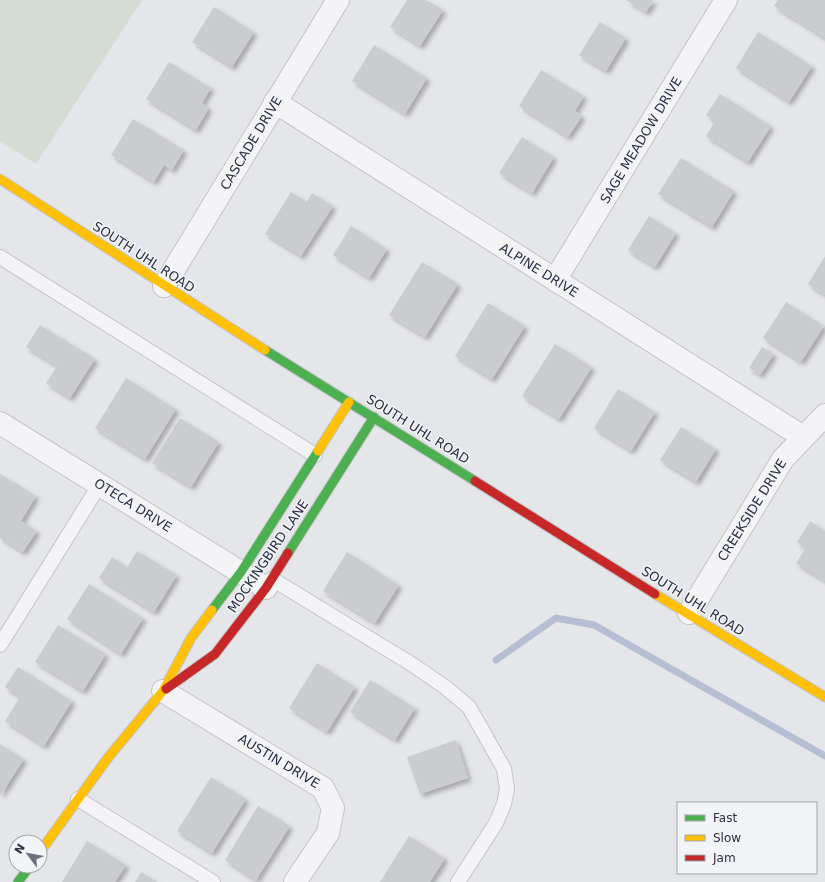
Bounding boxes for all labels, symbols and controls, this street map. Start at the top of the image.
street label: SAGE MEADOW DRIVE [597,74,685,206]
street label: CASCADE DRIVE [217,93,285,193]
street label: SOUTH UHL ROAD [90,218,198,296]
street label: ALPINE DRIVE [497,240,581,300]
street label: SOUTH UHL ROAD [364,391,472,467]
street label: CREEKSIDE DRIVE [715,456,789,564]
street label: OTECA DRIVE [92,475,174,535]
street label: MOCKINGBIRD LANE [225,497,311,615]
street label: SOUTH UHL ROAD [639,563,747,639]
street label: AUSTIN DRIVE [236,731,322,791]
legend [677,802,817,874]
text: Fast [713,811,737,825]
text: Slow [713,831,741,845]
north arrow [8,834,48,874]
text: N [12,842,28,856]
text: Jam [712,851,736,865]

